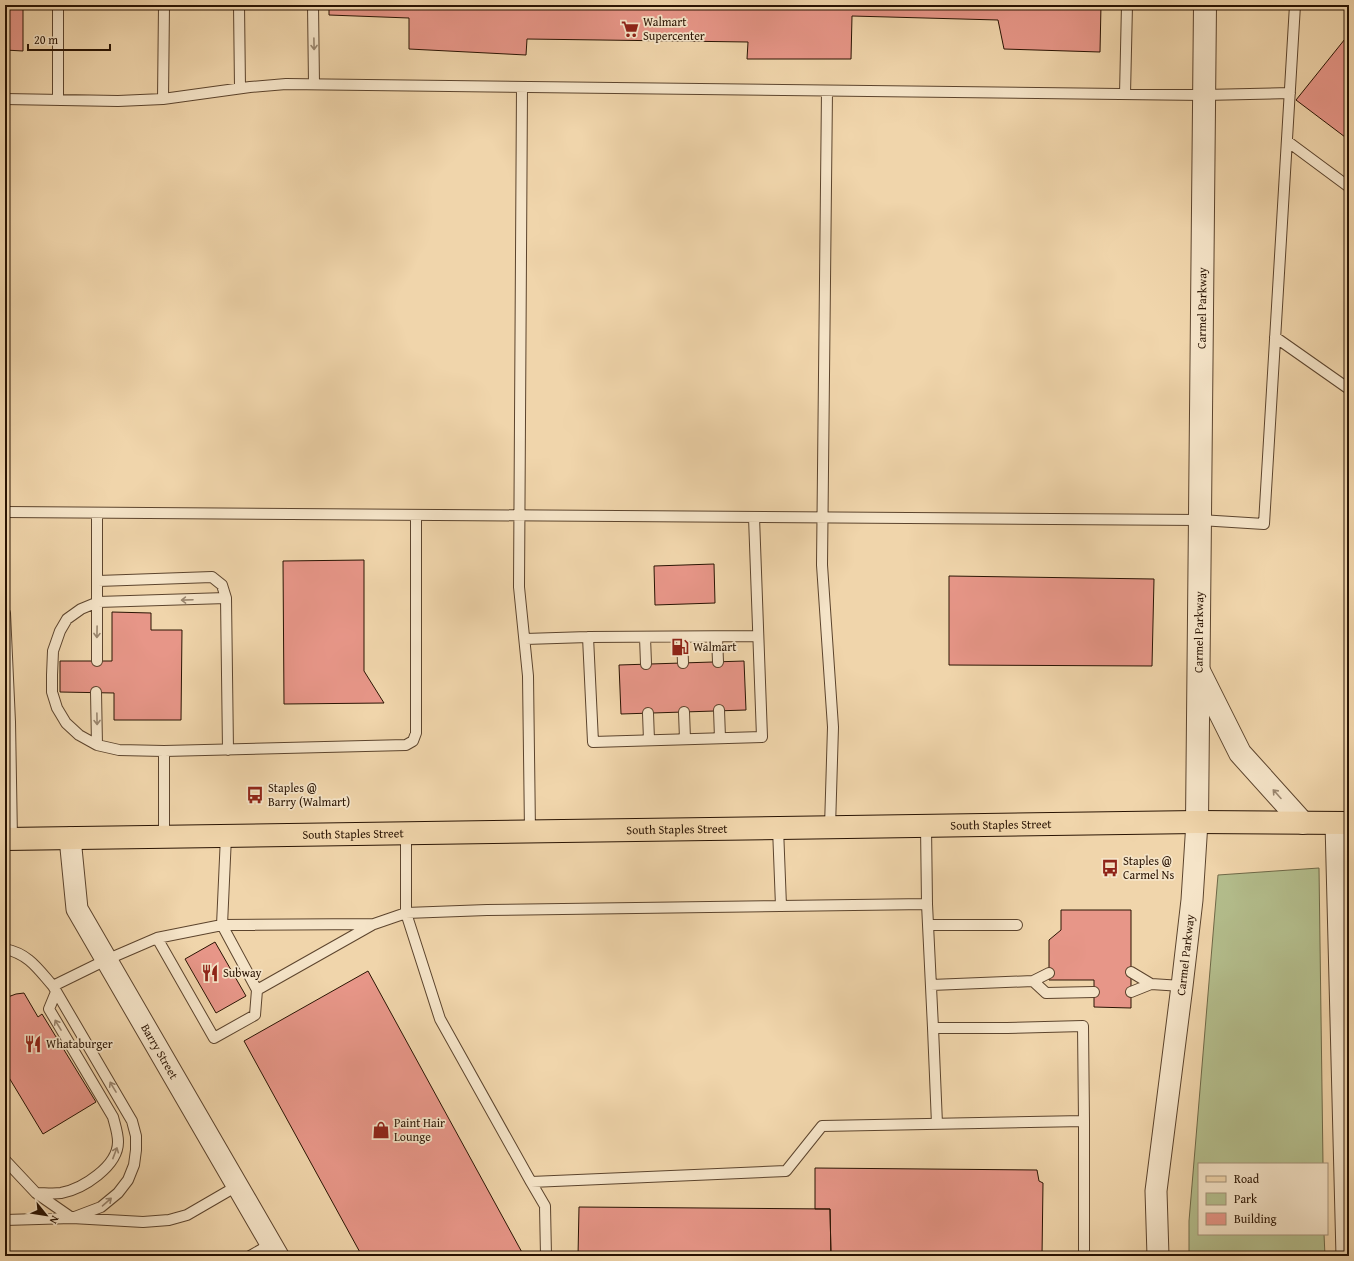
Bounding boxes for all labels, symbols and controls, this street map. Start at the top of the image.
place label: Walmart Supercenter [643,13,705,44]
supermarket icon: Walmart Supercenter [620,19,640,39]
scale bar [28,26,110,52]
text: 20 m [34,31,58,48]
one-way arrow [310,37,317,50]
street label: Carmel Parkway [1193,267,1210,349]
street label: Carmel Parkway [1189,591,1207,673]
one-way arrow [181,596,194,603]
one-way arrow [93,625,101,638]
fuel station icon: Walmart [670,637,690,657]
place label: Walmart [693,638,737,655]
one-way arrow [93,712,100,725]
place label: Staples @ Barry (Walmart) [268,779,350,810]
bus stop icon: Staples @ Barry (Walmart) [245,785,265,805]
one-way arrow [1272,789,1281,799]
street label: South Staples Street [950,815,1052,834]
street label: South Staples Street [626,820,728,838]
street label: South Staples Street [302,824,404,843]
place label: Staples @ Carmel Ns [1123,852,1174,883]
bus stop icon: Staples @ Carmel Ns [1100,858,1120,878]
street label: Carmel Parkway [1172,913,1198,997]
restaurant icon: Subway [200,963,220,983]
place label: Subway [223,964,262,981]
one-way arrow [54,1019,62,1031]
street label: Barry Street [137,1020,183,1083]
restaurant icon: Whataburger [23,1034,43,1054]
place label: Whataburger [46,1035,113,1052]
one-way arrow [108,1081,116,1093]
place label: Paint Hair Lounge [394,1114,445,1145]
shop icon: Paint Hair Lounge [371,1120,391,1140]
one-way arrow [111,1147,119,1159]
legend [1198,1163,1328,1235]
text: Road [1234,1170,1260,1187]
text: Park [1234,1190,1258,1207]
north arrow [26,1195,66,1235]
one-way arrow [102,1197,112,1206]
text: Building [1234,1210,1277,1227]
text: N [46,1213,63,1228]

